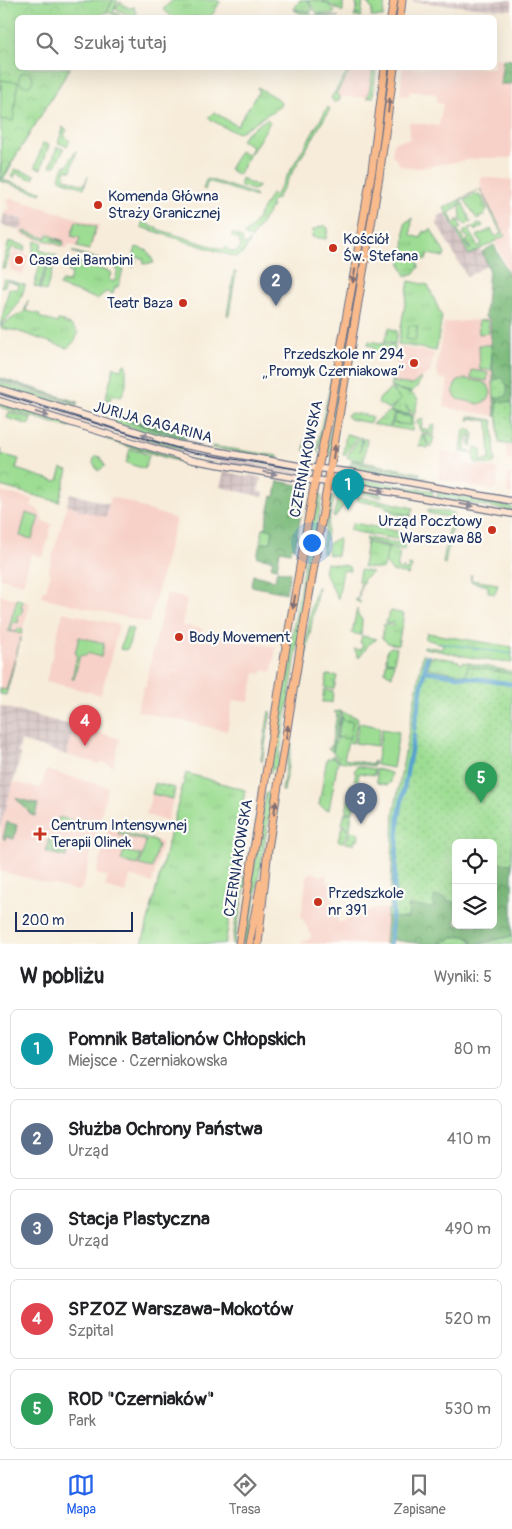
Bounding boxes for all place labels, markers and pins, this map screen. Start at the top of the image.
place label: Komenda Główna Straży Granicznej [108,187,220,223]
marker: Komenda Główna Straży Granicznej [92,199,104,211]
place label: Kościół Św. Stefana [343,230,418,266]
marker: Kościół Św. Stefana [327,242,339,254]
place label: Casa dei Bambini [29,251,133,270]
marker: Casa dei Bambini [13,254,25,266]
pin: 2 [260,265,292,306]
place label: Teatr Baza [107,294,173,313]
marker: Teatr Baza [177,297,189,309]
place label: Przedszkole nr 294 „Promyk Czerniakowa” [263,345,404,381]
marker: Przedszkole nr 294 „Promyk Czerniakowa” [408,357,420,369]
pin: 1 [332,469,364,510]
place label: Urząd Pocztowy Warszawa 88 [378,512,483,548]
marker: Urząd Pocztowy Warszawa 88 [486,524,498,536]
place label: Body Movement [189,628,291,647]
marker: Body Movement [173,631,185,643]
pin: 4 [69,705,101,746]
pin: 5 [465,762,497,803]
pin: 3 [345,783,377,824]
place label: Centrum Intensywnej Terapii Olinek [51,816,187,852]
marker: Centrum Intensywnej Terapii Olinek [33,827,47,841]
place label: Przedszkole nr 391 [328,884,404,920]
marker: Przedszkole nr 391 [312,896,324,908]

